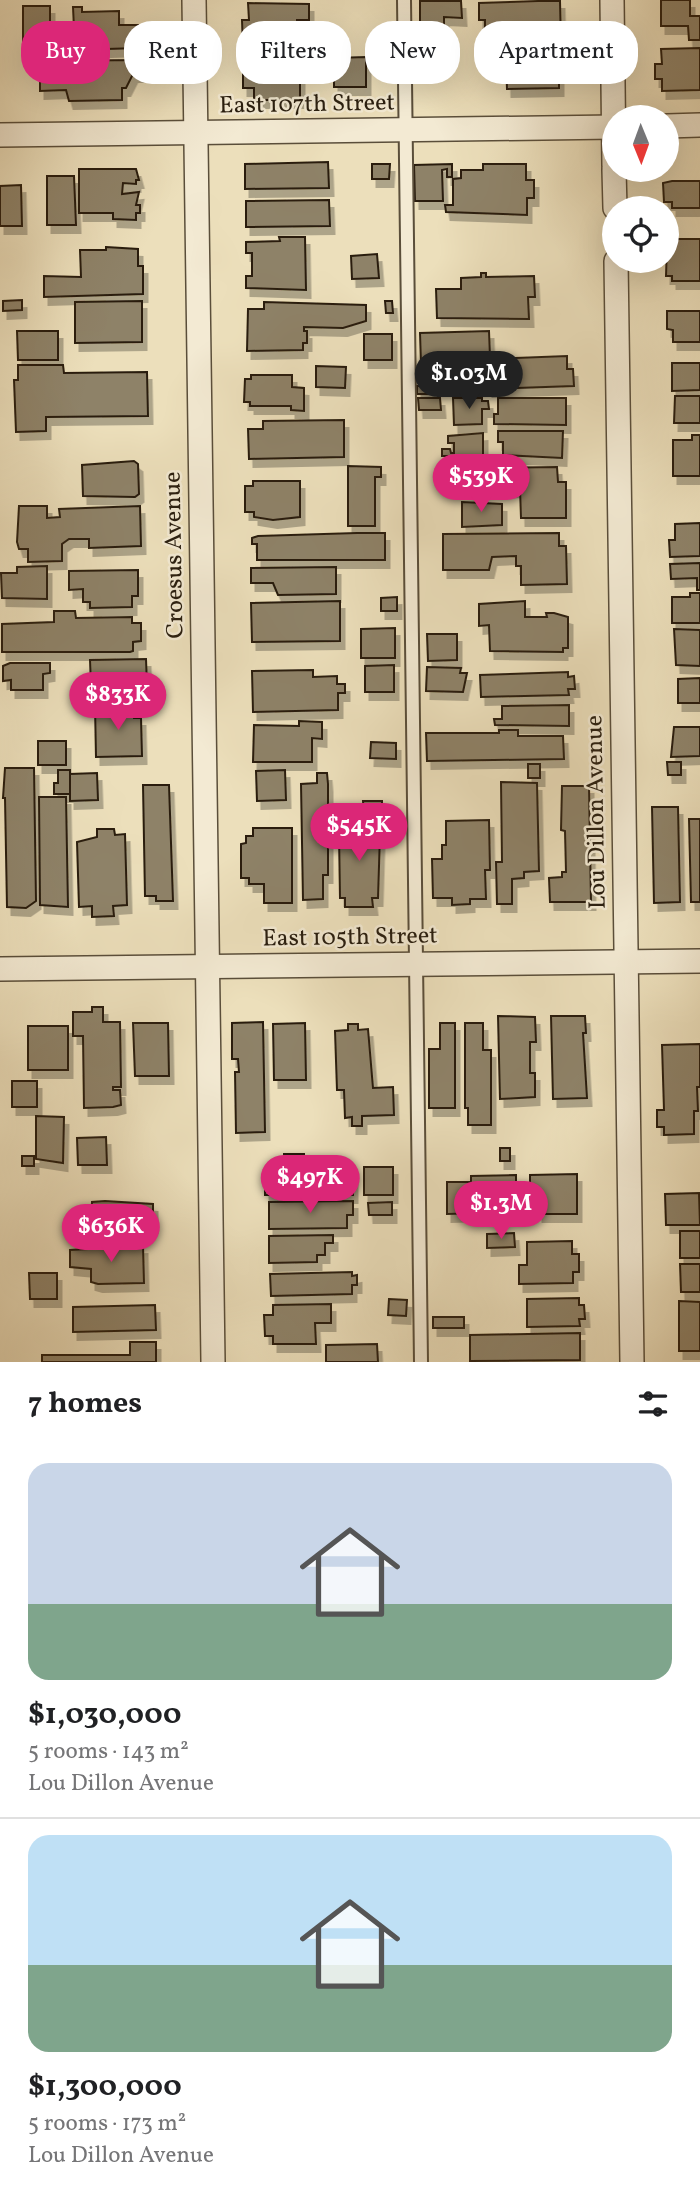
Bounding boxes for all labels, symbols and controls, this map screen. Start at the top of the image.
chip: Buy [21,21,110,84]
chip: Rent [124,21,222,84]
chip: Filters [236,21,351,84]
chip: New [365,21,460,84]
chip: Apartment [474,21,638,84]
street label: East 107th Street [219,86,395,124]
north arrow [602,105,679,182]
map controls [602,105,679,273]
button: locate [602,196,679,273]
pin: $1.03M [412,352,526,411]
text: $1.03M [431,358,507,390]
pin: $539K [432,454,530,514]
text: $539K [449,461,513,493]
street label: Croesus Avenue [157,471,193,639]
pin: $833K [69,672,167,732]
text: $833K [85,679,151,711]
street label: Lou Dillon Avenue [578,715,616,909]
pin: $545K [310,804,408,863]
text: $545K [326,810,392,842]
street label: East 105th Street [262,919,438,957]
pin: $497K [261,1156,359,1215]
text: $497K [277,1162,343,1194]
pin: $1.3M [452,1182,550,1241]
text: $1.3M [470,1188,532,1220]
pin: $636K [62,1204,160,1264]
text: $636K [78,1211,144,1243]
text: 7 homes [28,1383,142,1425]
icon: filters [634,1385,672,1423]
icon: home [287,1509,413,1635]
text: $1,030,000 [28,1694,182,1736]
text: 5 rooms · 143 m² [28,1736,189,1768]
text: Lou Dillon Avenue [28,1768,214,1800]
icon: home [287,1881,413,2007]
text: $1,300,000 [28,2066,182,2108]
text: 5 rooms · 173 m² [28,2108,186,2140]
text: Lou Dillon Avenue [28,2140,214,2172]

